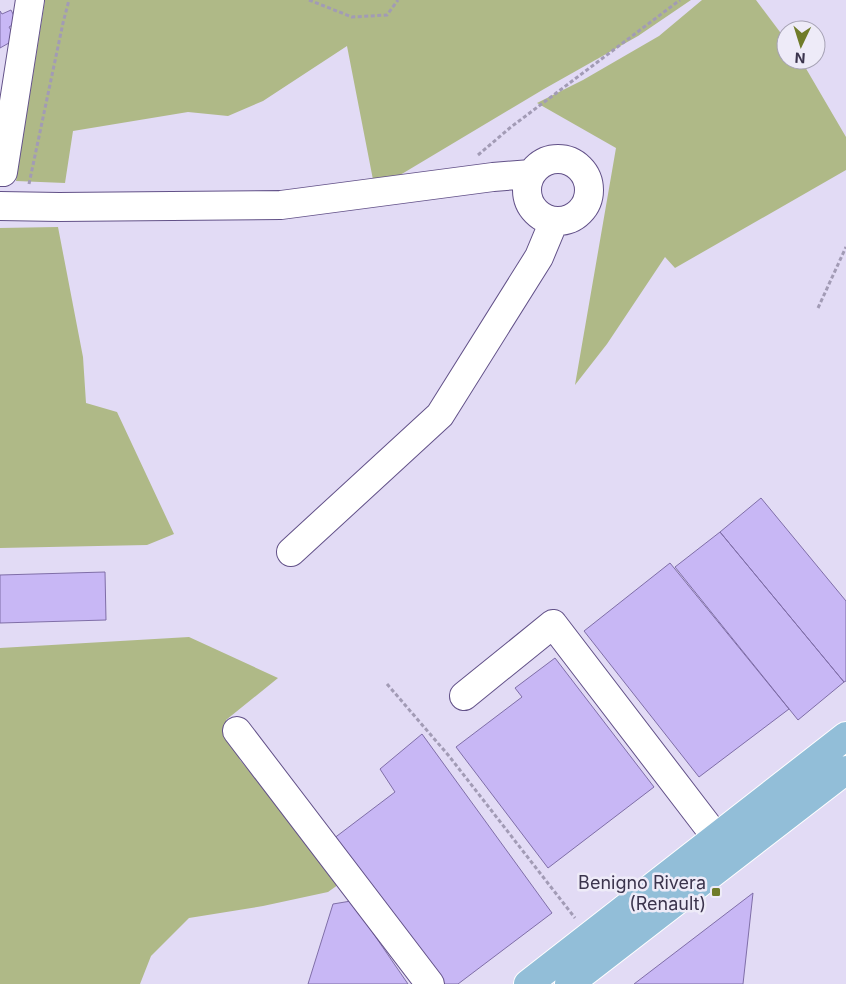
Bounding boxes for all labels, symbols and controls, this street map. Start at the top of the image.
north arrow [776,20,826,70]
text: N [794,50,806,67]
place label: Benigno Rivera (Renault) [578,872,706,914]
marker: Benigno Rivera (Renault) [710,886,722,898]

